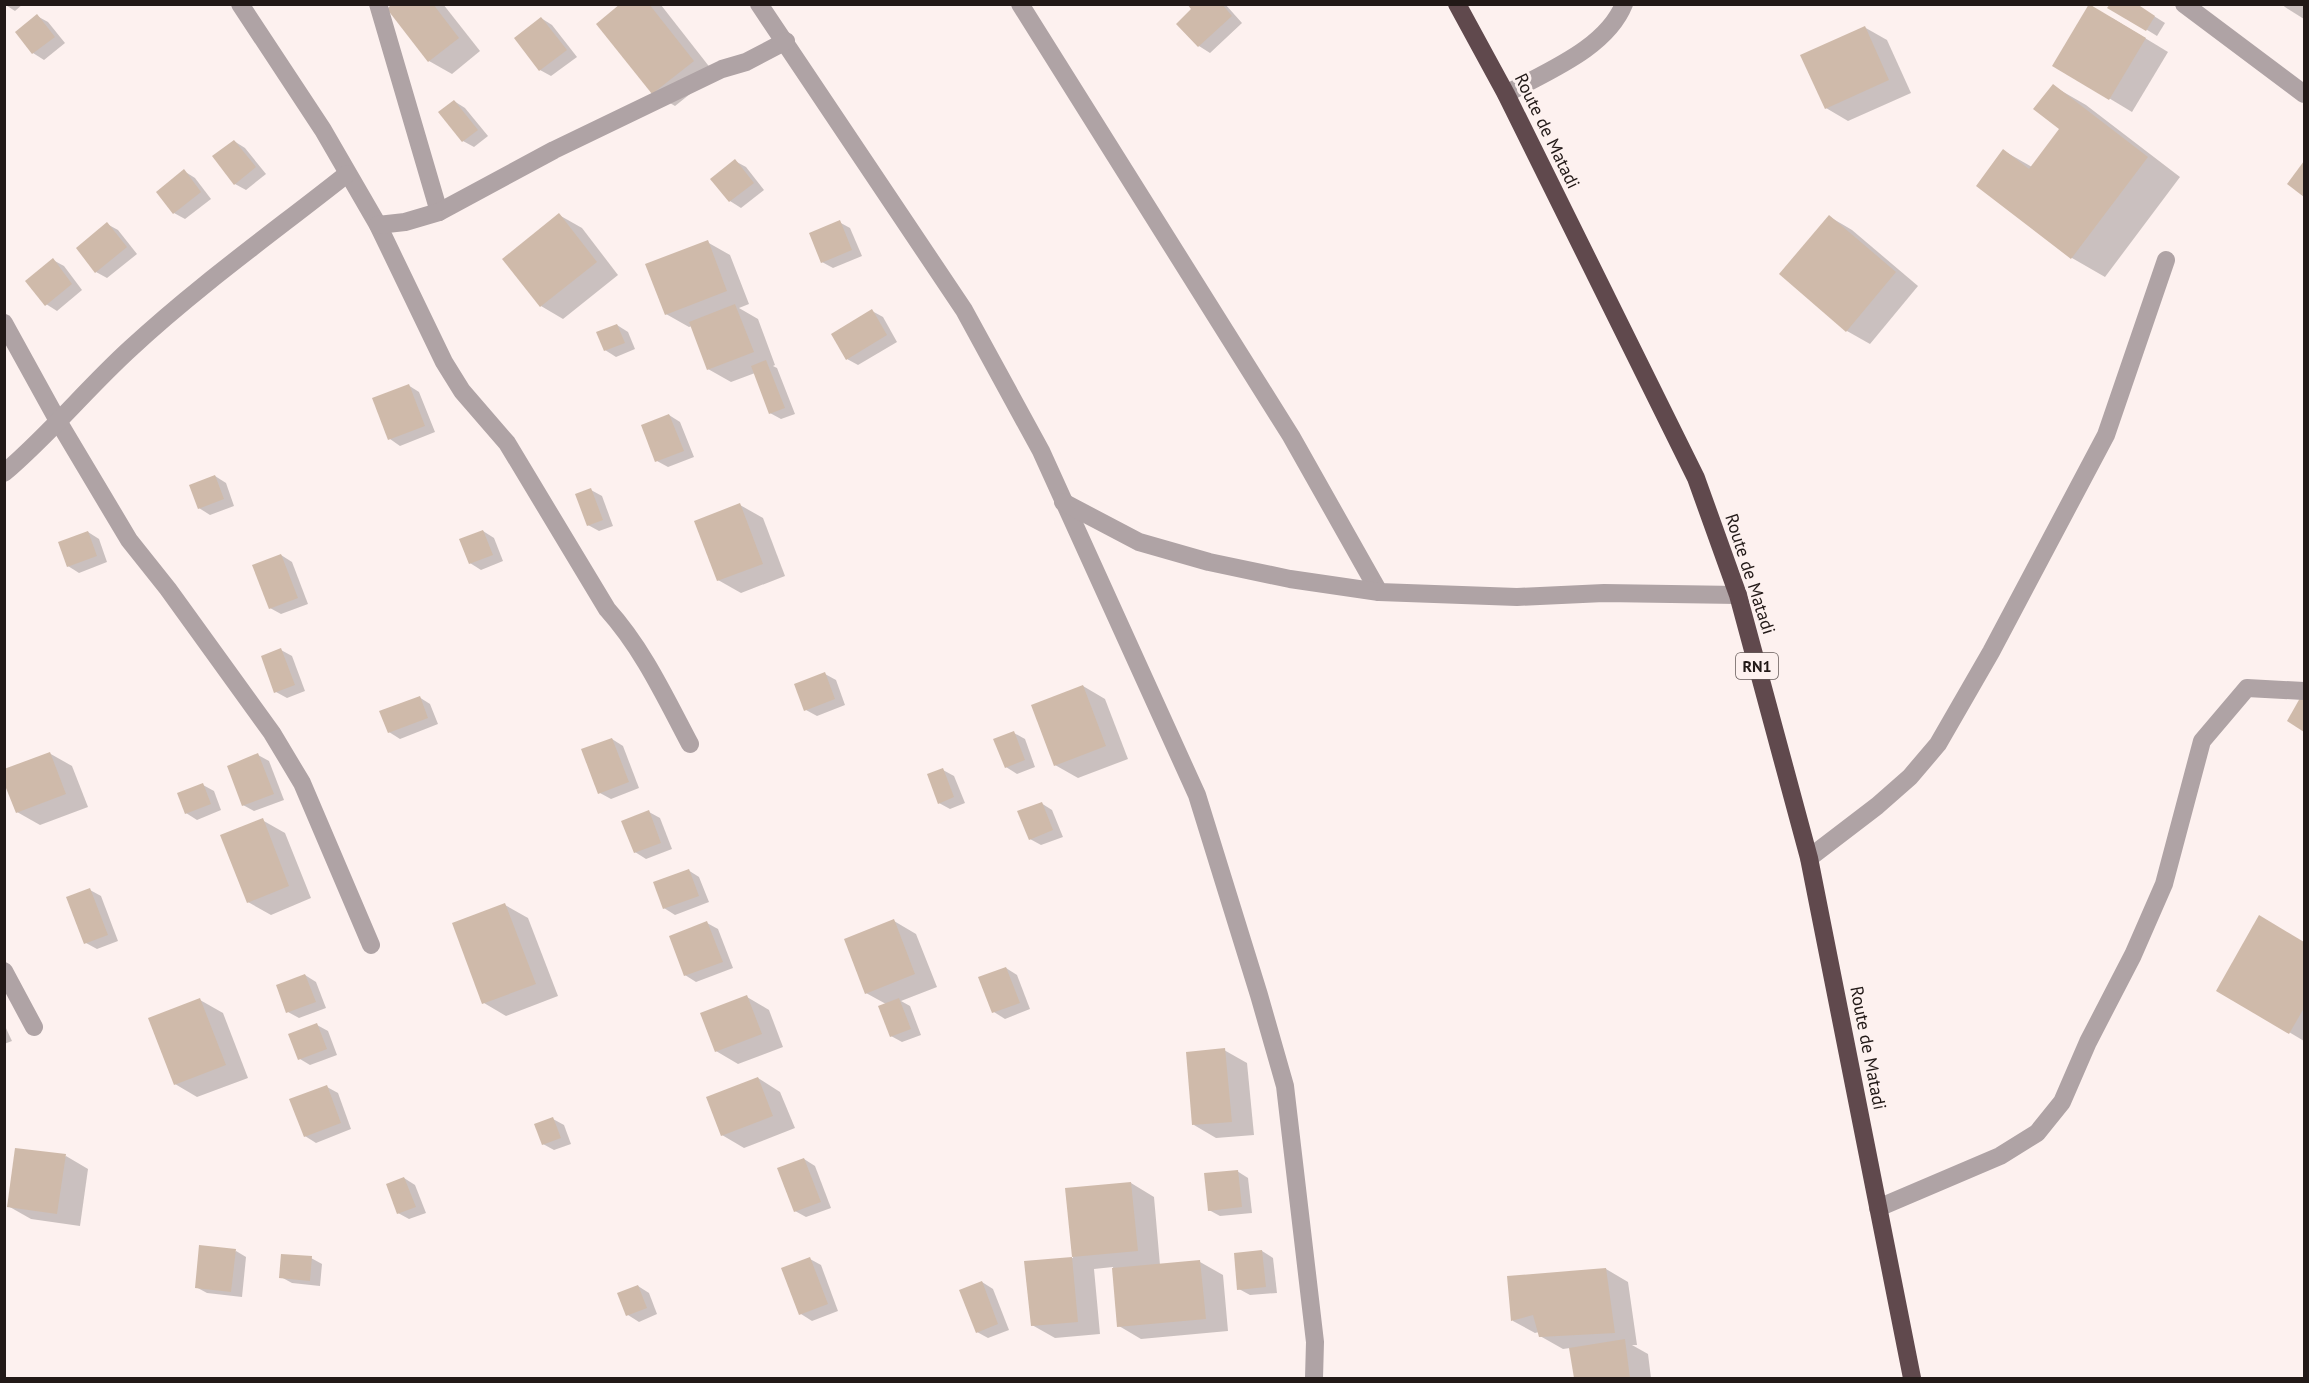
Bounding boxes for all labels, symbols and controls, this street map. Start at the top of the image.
street label: Route de Matadi [1510,69,1585,192]
street label: Route de Matadi [1720,511,1781,637]
road number: RN1 [1736,653,1778,679]
street label: Route de Matadi [1845,984,1892,1112]

